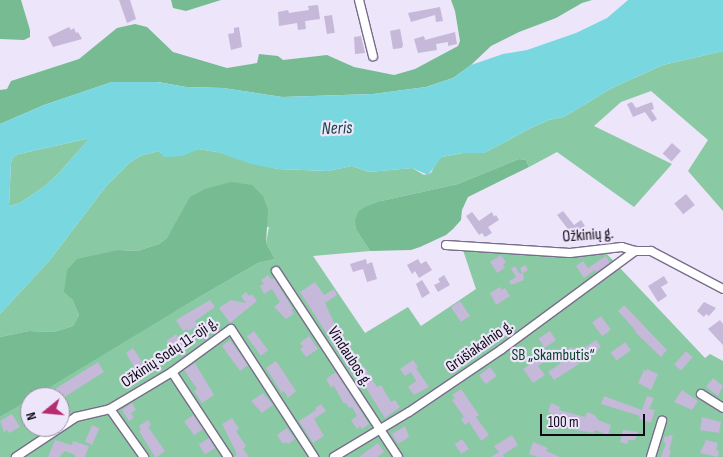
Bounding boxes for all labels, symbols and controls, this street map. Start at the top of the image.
water label: Neris [321,118,353,140]
street label: Ožkinių g. [562,225,614,247]
street label: Ožkinių Sodų 11-oji g. [118,314,222,392]
street label: Grūšiakalnio g. [443,317,517,377]
street label: Vindaubos g. [323,323,375,391]
park label: SB „Skambutis“ [511,346,595,366]
north arrow [20,387,70,437]
scale bar [543,404,648,436]
text: N [22,410,40,422]
text: 100 m [548,413,579,432]

